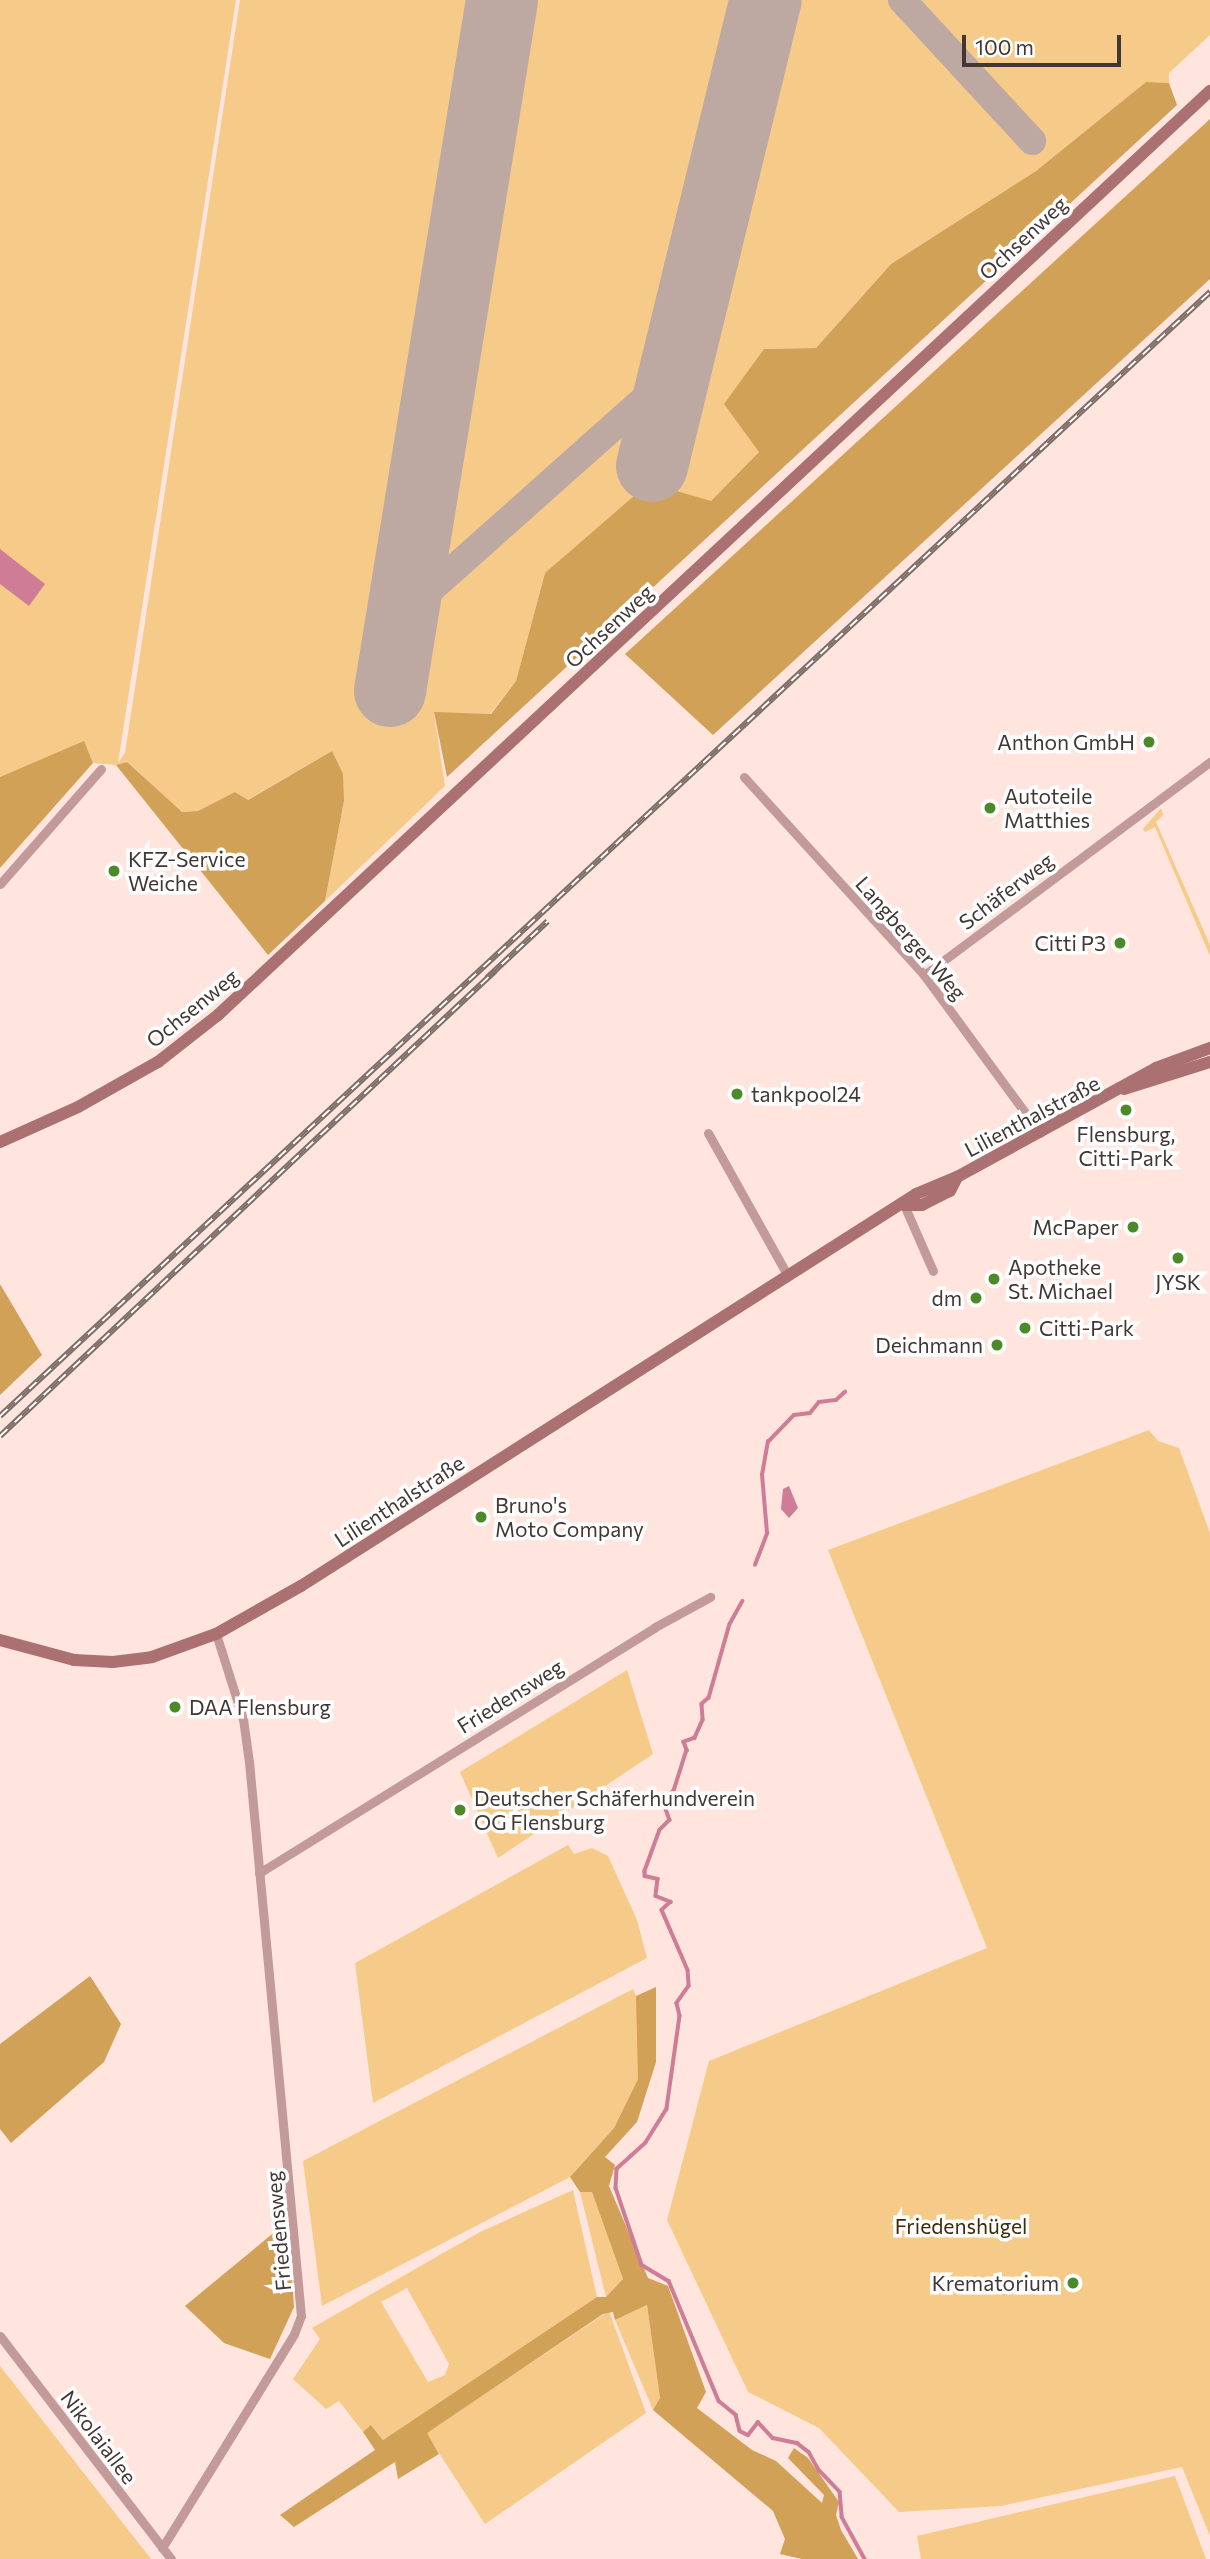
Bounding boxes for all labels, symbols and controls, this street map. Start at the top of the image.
scale bar [965,21,1124,65]
text: 100 m [975,34,1034,59]
street label: Ochsenweg [974,191,1072,285]
street label: Ochsenweg [560,579,658,673]
place label: Anthon GmbH [997,729,1135,755]
marker: Anthon GmbH [1141,734,1157,750]
place label: Autoteile Matthies [1004,783,1092,833]
marker: Autoteile Matthies [982,800,998,816]
place label: KFZ-Service Weiche [128,846,245,896]
street label: Schäferweg [954,847,1058,935]
marker: KFZ-Service Weiche [106,863,122,879]
street label: Langberger Weg [851,871,971,1005]
place label: Citti P3 [1034,930,1106,956]
marker: Citti P3 [1112,935,1128,951]
street label: Ochsenweg [141,963,243,1053]
street label: Lilienthalstraße [960,1070,1104,1162]
place label: tankpool24 [751,1081,861,1107]
marker: tankpool24 [729,1086,745,1102]
marker: Flensburg, Citti-Park [1118,1102,1134,1118]
place label: Flensburg, Citti-Park [1077,1121,1175,1171]
place label: McPaper [1033,1214,1119,1240]
marker: McPaper [1125,1219,1141,1235]
marker: JYSK [1170,1250,1186,1266]
place label: Apotheke St. Michael [1008,1254,1113,1304]
place label: JYSK [1155,1269,1201,1295]
marker: Apotheke St. Michael [986,1271,1002,1287]
place label: dm [932,1285,962,1311]
marker: dm [968,1290,984,1306]
place label: Citti-Park [1039,1315,1134,1341]
marker: Citti-Park [1017,1320,1033,1336]
place label: Deichmann [875,1332,983,1358]
marker: Deichmann [989,1337,1005,1353]
street label: Lilienthalstraße [330,1450,468,1552]
place label: Bruno's Moto Company [495,1492,644,1542]
marker: Bruno's Moto Company [473,1509,489,1525]
street label: Friedensweg [452,1653,568,1739]
place label: DAA Flensburg [189,1694,331,1720]
marker: DAA Flensburg [167,1699,183,1715]
place label: Deutscher Schäferhundverein OG Flensburg [474,1785,755,1835]
marker: Deutscher Schäferhundverein OG Flensburg [452,1802,468,1818]
street label: Friedensweg [260,2170,296,2292]
park label: Friedenshügel [895,2213,1027,2239]
place label: Krematorium [932,2270,1059,2296]
marker: Krematorium [1065,2275,1081,2291]
street label: Nikolaiallee [56,2385,142,2489]

